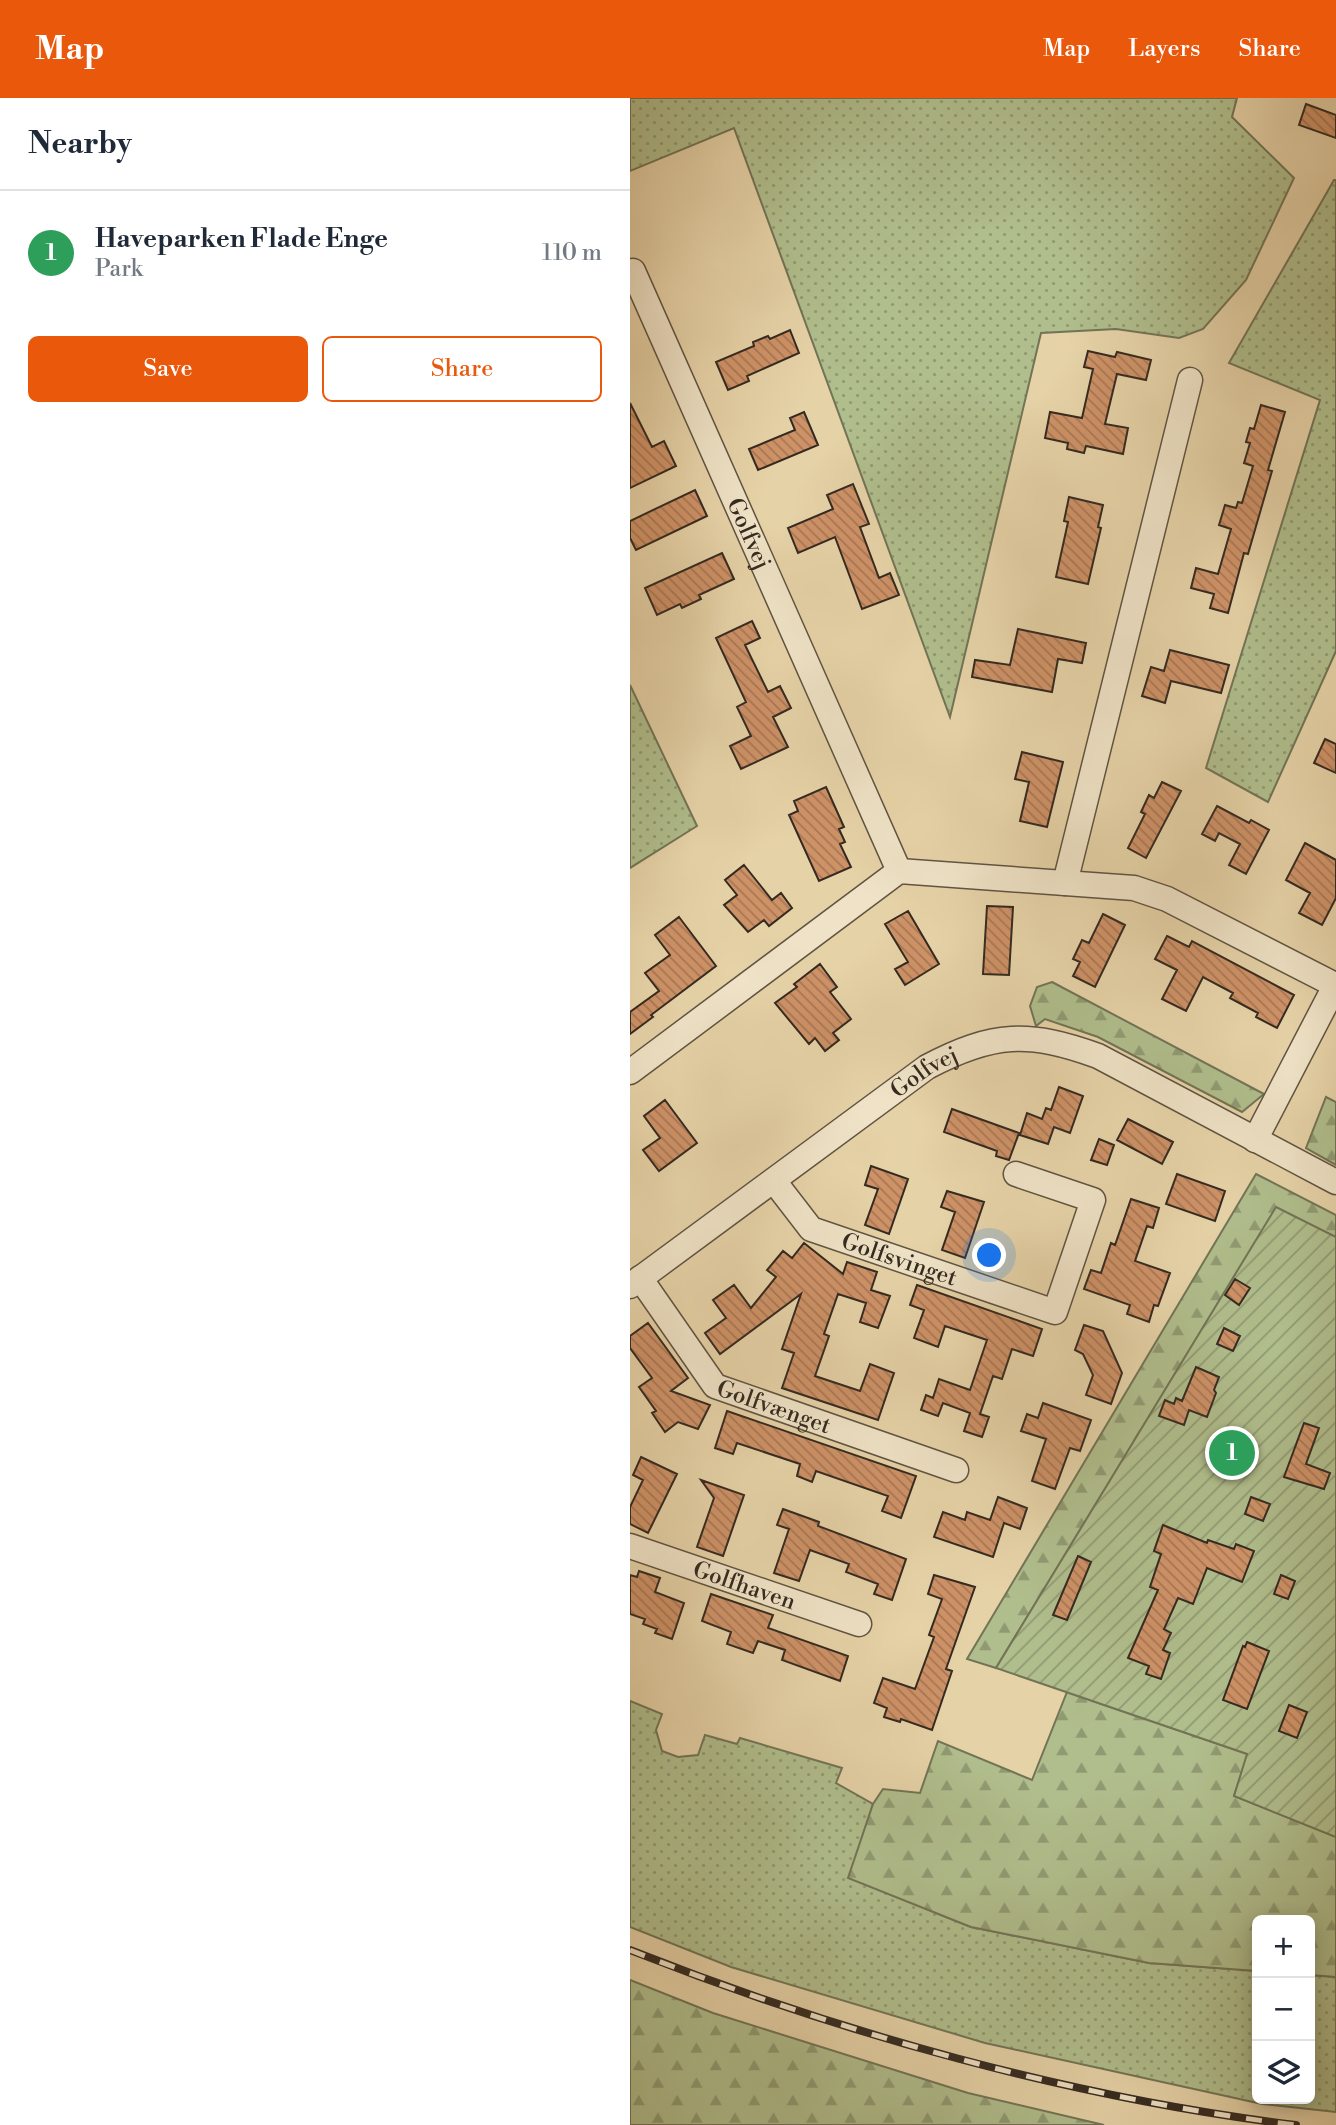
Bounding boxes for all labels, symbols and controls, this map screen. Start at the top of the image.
text: Map [35,29,104,70]
text: Map [1043,34,1090,64]
text: Layers [1128,34,1200,64]
text: Share [1238,34,1301,64]
text: Nearby [28,125,132,163]
text: Haveparken Flade Enge [95,223,388,255]
text: 1 [45,239,57,267]
text: 110 m [542,239,602,267]
text: Park [95,255,143,283]
button: Save [28,336,308,402]
button: Share [322,336,602,402]
street label: Golfvej [720,494,776,574]
street label: Golfvej [885,1041,962,1104]
street label: Golfsvinget [838,1227,960,1293]
your location [972,1238,1006,1272]
street label: Golfvænget [713,1375,834,1440]
pin: 1 [1209,1427,1255,1479]
street label: Golfhaven [689,1556,799,1616]
map controls [1252,1915,1315,2104]
button: + [1252,1915,1315,1978]
button: − [1252,1978,1315,2041]
button: layers [1252,2041,1315,2104]

